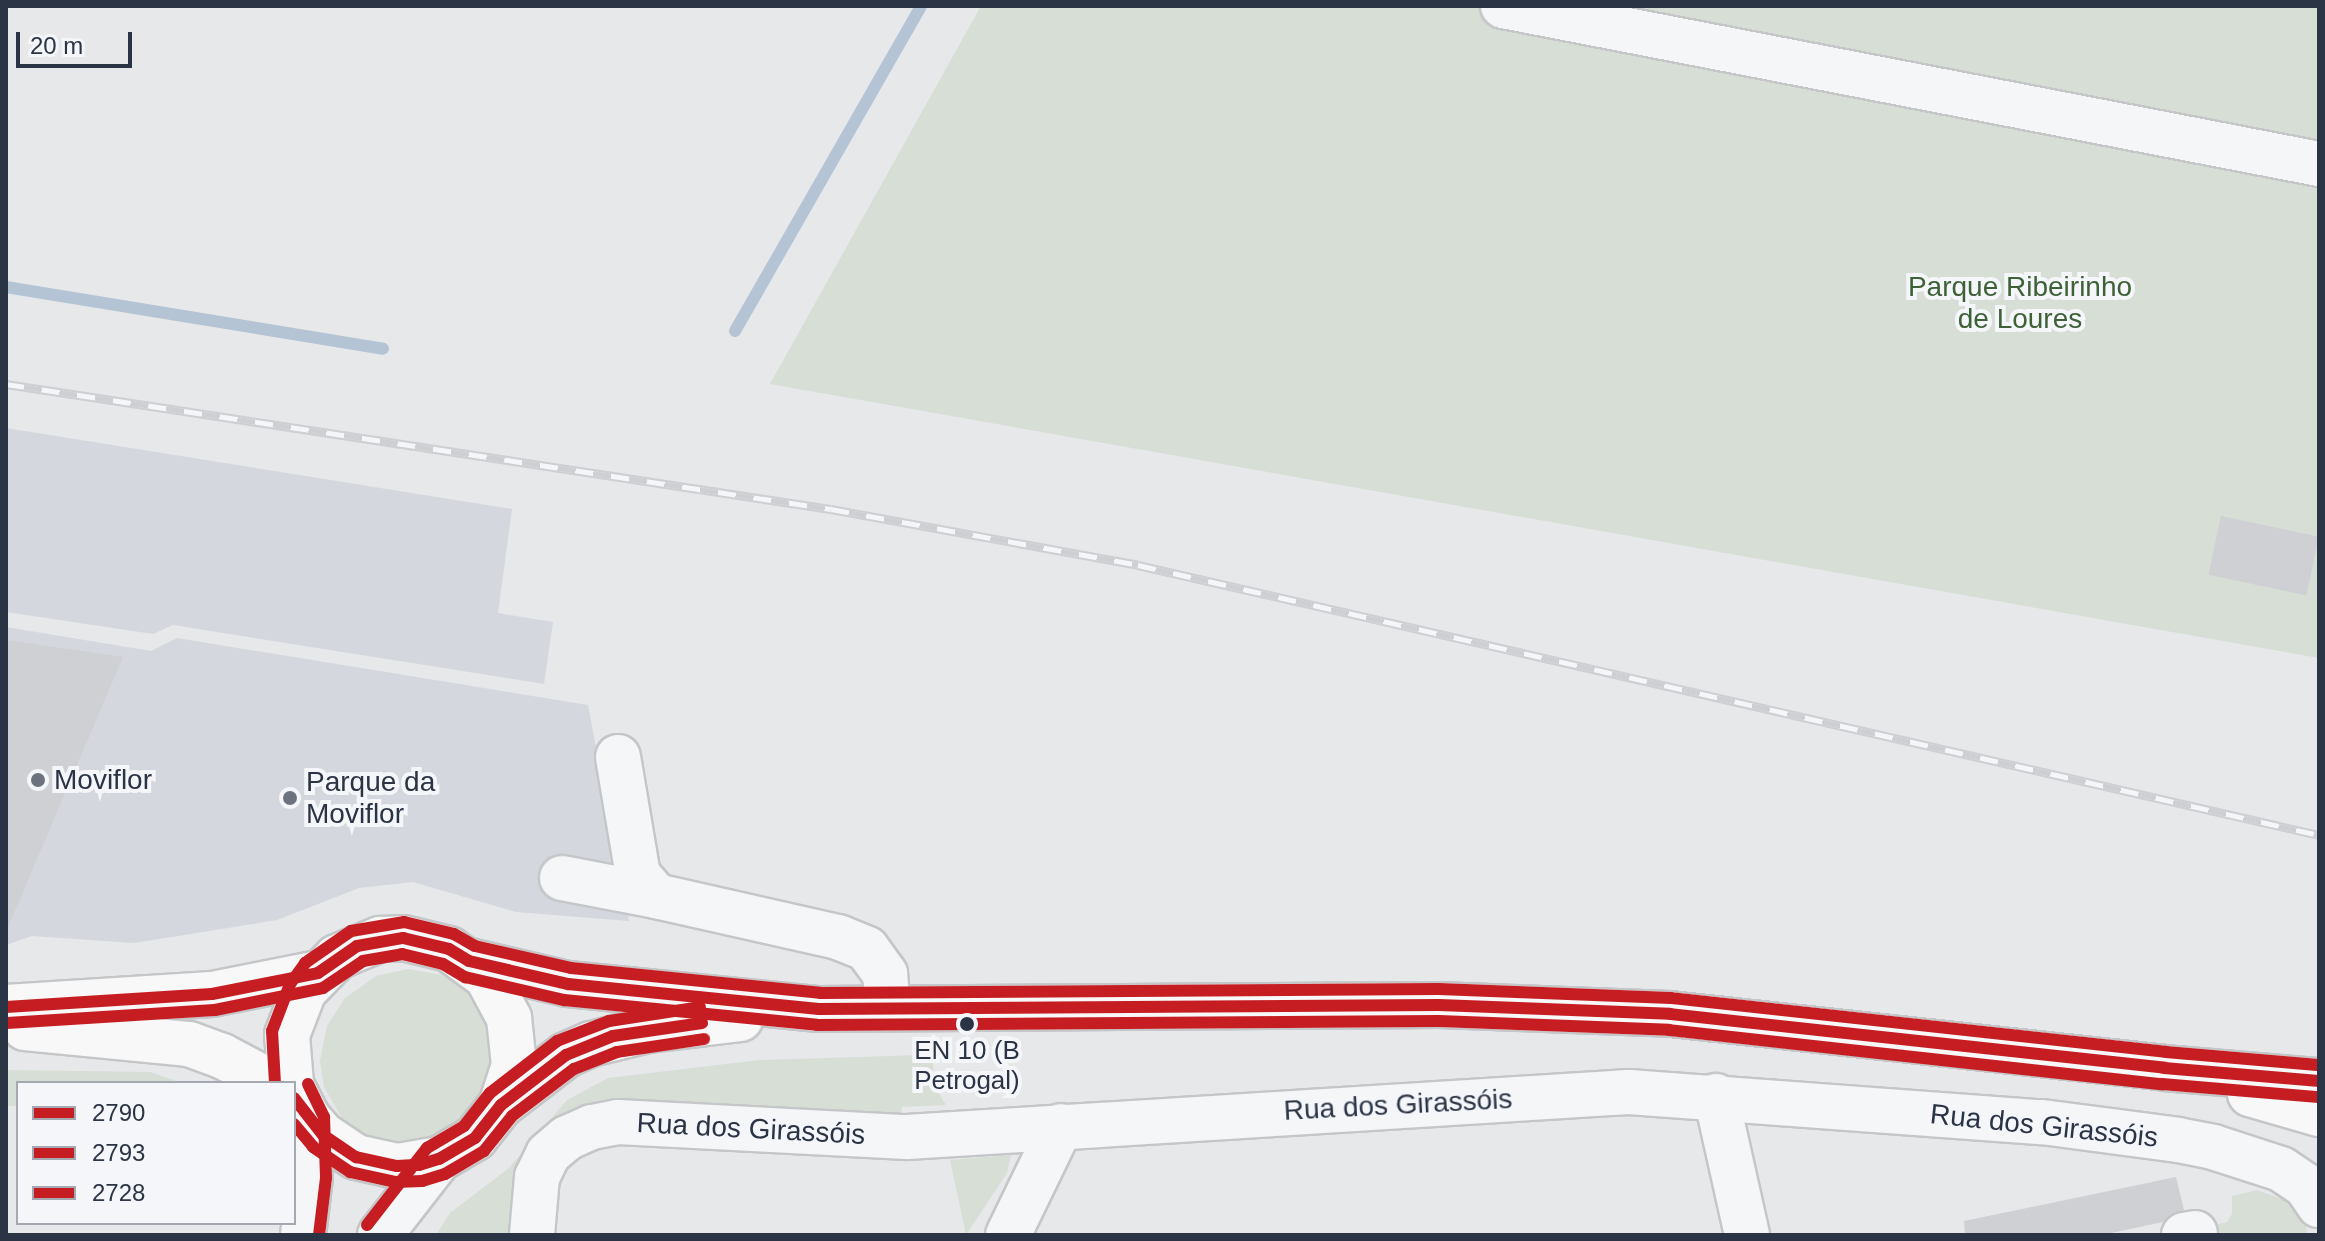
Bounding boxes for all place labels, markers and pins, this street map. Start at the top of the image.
place label: Moviflor [54,763,152,797]
place label: Parque da Moviflor [306,765,435,831]
marker: Moviflor [29,771,47,789]
marker: Parque da Moviflor [281,789,299,807]
marker: EN 10 (B Petrogal) [959,1016,975,1032]
place label: EN 10 (B Petrogal) [914,1035,1020,1096]

